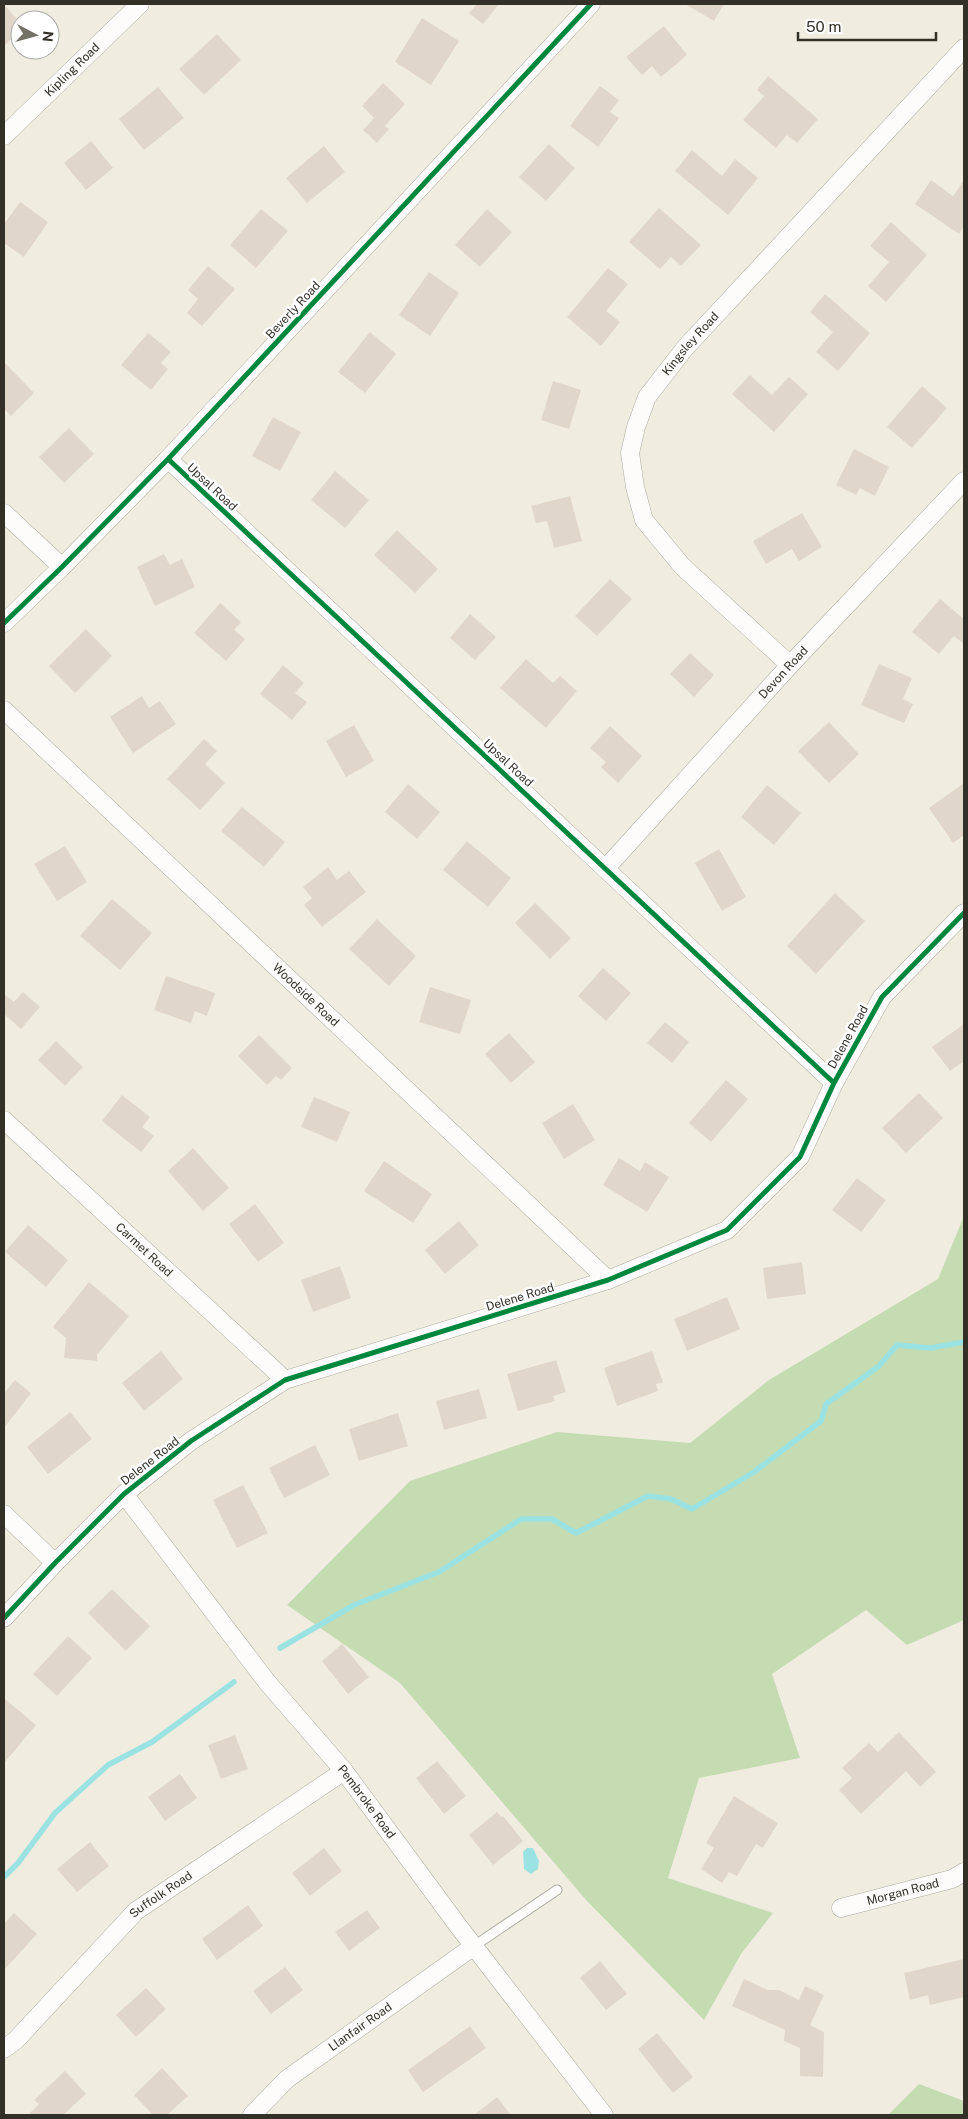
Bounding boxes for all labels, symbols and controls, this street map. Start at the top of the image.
north arrow [10,10,60,60]
scale bar [798,10,936,42]
text: 50 m [806,18,841,35]
text: N [39,30,56,43]
street label: Kipling Road [42,40,102,100]
street label: Beverly Road [263,278,323,342]
street label: Kingsley Road [659,309,722,378]
street label: Upsal Road [184,460,240,514]
street label: Devon Road [756,643,811,702]
street label: Upsal Road [480,736,536,790]
street label: Woodside Road [270,960,342,1029]
street label: Delene Road [825,1003,871,1071]
street label: Carmet Road [113,1220,176,1279]
street label: Delene Road [484,1280,556,1314]
street label: Delene Road [118,1434,182,1488]
street label: Pembroke Road [335,1762,398,1841]
street label: Suffolk Road [126,1868,195,1921]
street label: Morgan Road [865,1876,941,1908]
street label: Llanfair Road [326,2000,395,2054]

